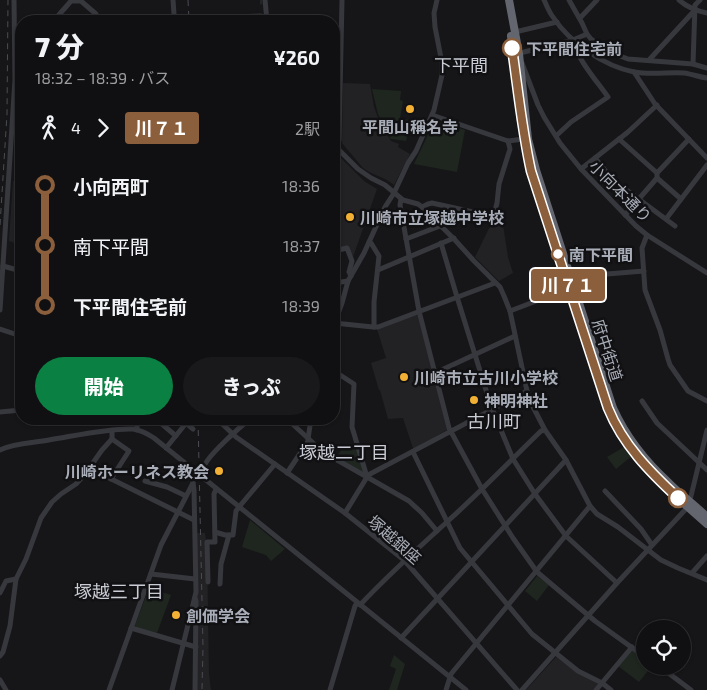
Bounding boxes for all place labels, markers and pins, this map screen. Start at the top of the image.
marker: 下平間住宅前 [502,38,522,58]
place label: 下平間住宅前 [526,39,622,58]
marker: 平間山稱名寺 [404,103,416,115]
place label: 平間山稱名寺 [362,117,458,136]
place label: 川崎市立塚越中学校 [360,208,504,227]
marker: 川崎市立塚越中学校 [344,211,356,223]
place label: 南下平間 [569,245,633,264]
marker: 南下平間 [551,247,565,261]
place label: 川崎市立古川小学校 [414,368,558,387]
marker: 川崎市立古川小学校 [398,371,410,383]
place label: 神明神社 [484,391,548,410]
marker: 神明神社 [468,394,480,406]
place label: 川崎ホーリネス教会 [65,462,209,481]
marker: 川崎ホーリネス教会 [213,465,225,477]
unlabelled marker [668,488,688,508]
place label: 創価学会 [186,606,250,625]
marker: 創価学会 [170,609,182,621]

